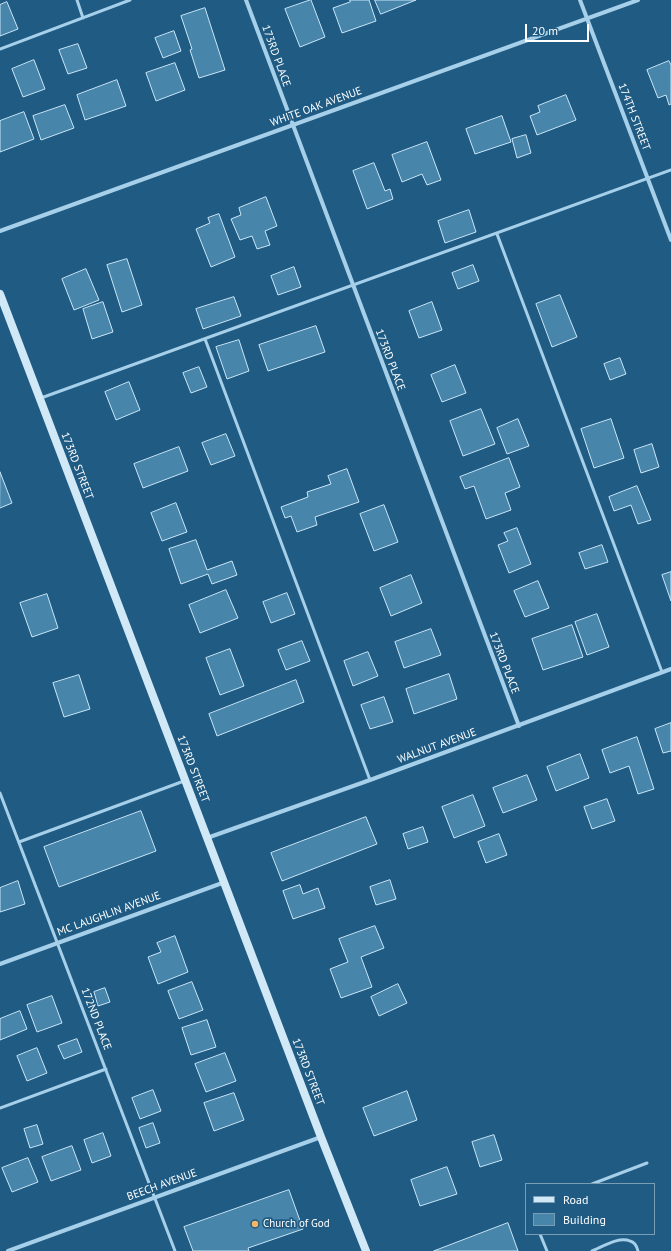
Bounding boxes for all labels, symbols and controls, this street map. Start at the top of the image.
scale bar [527,16,591,42]
street label: 173RD PLACE [259,23,293,89]
text: 20 m [532,23,558,38]
street label: 174TH STREET [615,82,653,152]
street label: WHITE OAK AVENUE [268,84,364,130]
street label: 173RD PLACE [372,327,408,393]
street label: 173RD STREET [58,430,96,502]
street label: 173RD PLACE [486,630,522,696]
street label: WALNUT AVENUE [396,726,478,766]
street label: 173RD STREET [174,733,212,805]
street label: MC LAUGHLIN AVENUE [55,889,163,939]
street label: 172ND PLACE [78,986,114,1052]
street label: 173RD STREET [289,1036,327,1108]
street label: BEECH AVENUE [125,1166,199,1204]
legend [525,1183,655,1235]
text: Road [563,1192,588,1207]
text: Building [563,1212,606,1227]
place label: Church of God [263,1217,330,1231]
marker: Church of God [250,1219,260,1229]

